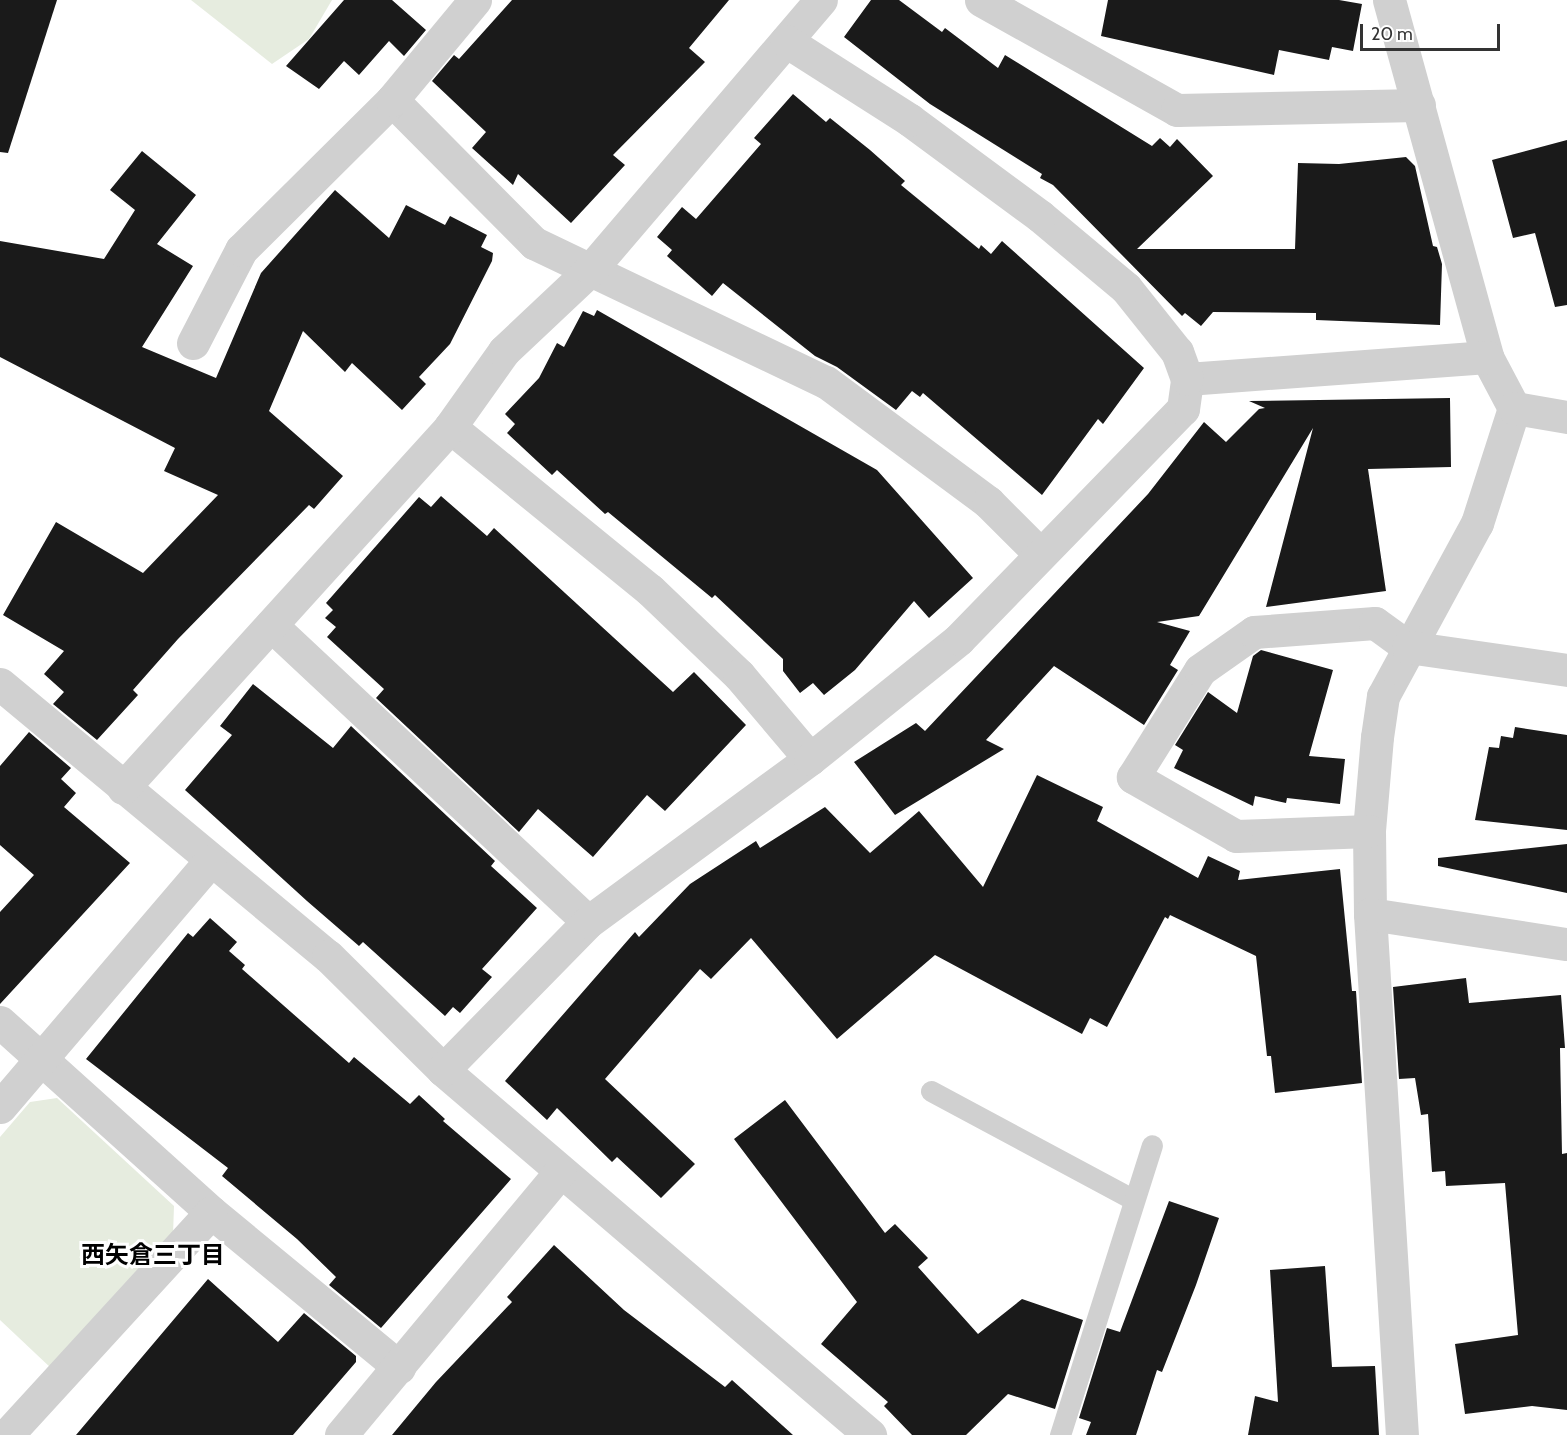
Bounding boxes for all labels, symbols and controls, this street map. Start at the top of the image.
scale bar [1363,12,1502,50]
text: 20 m [1371,23,1413,45]
district label: 西矢倉三丁目 [81,1241,225,1269]

